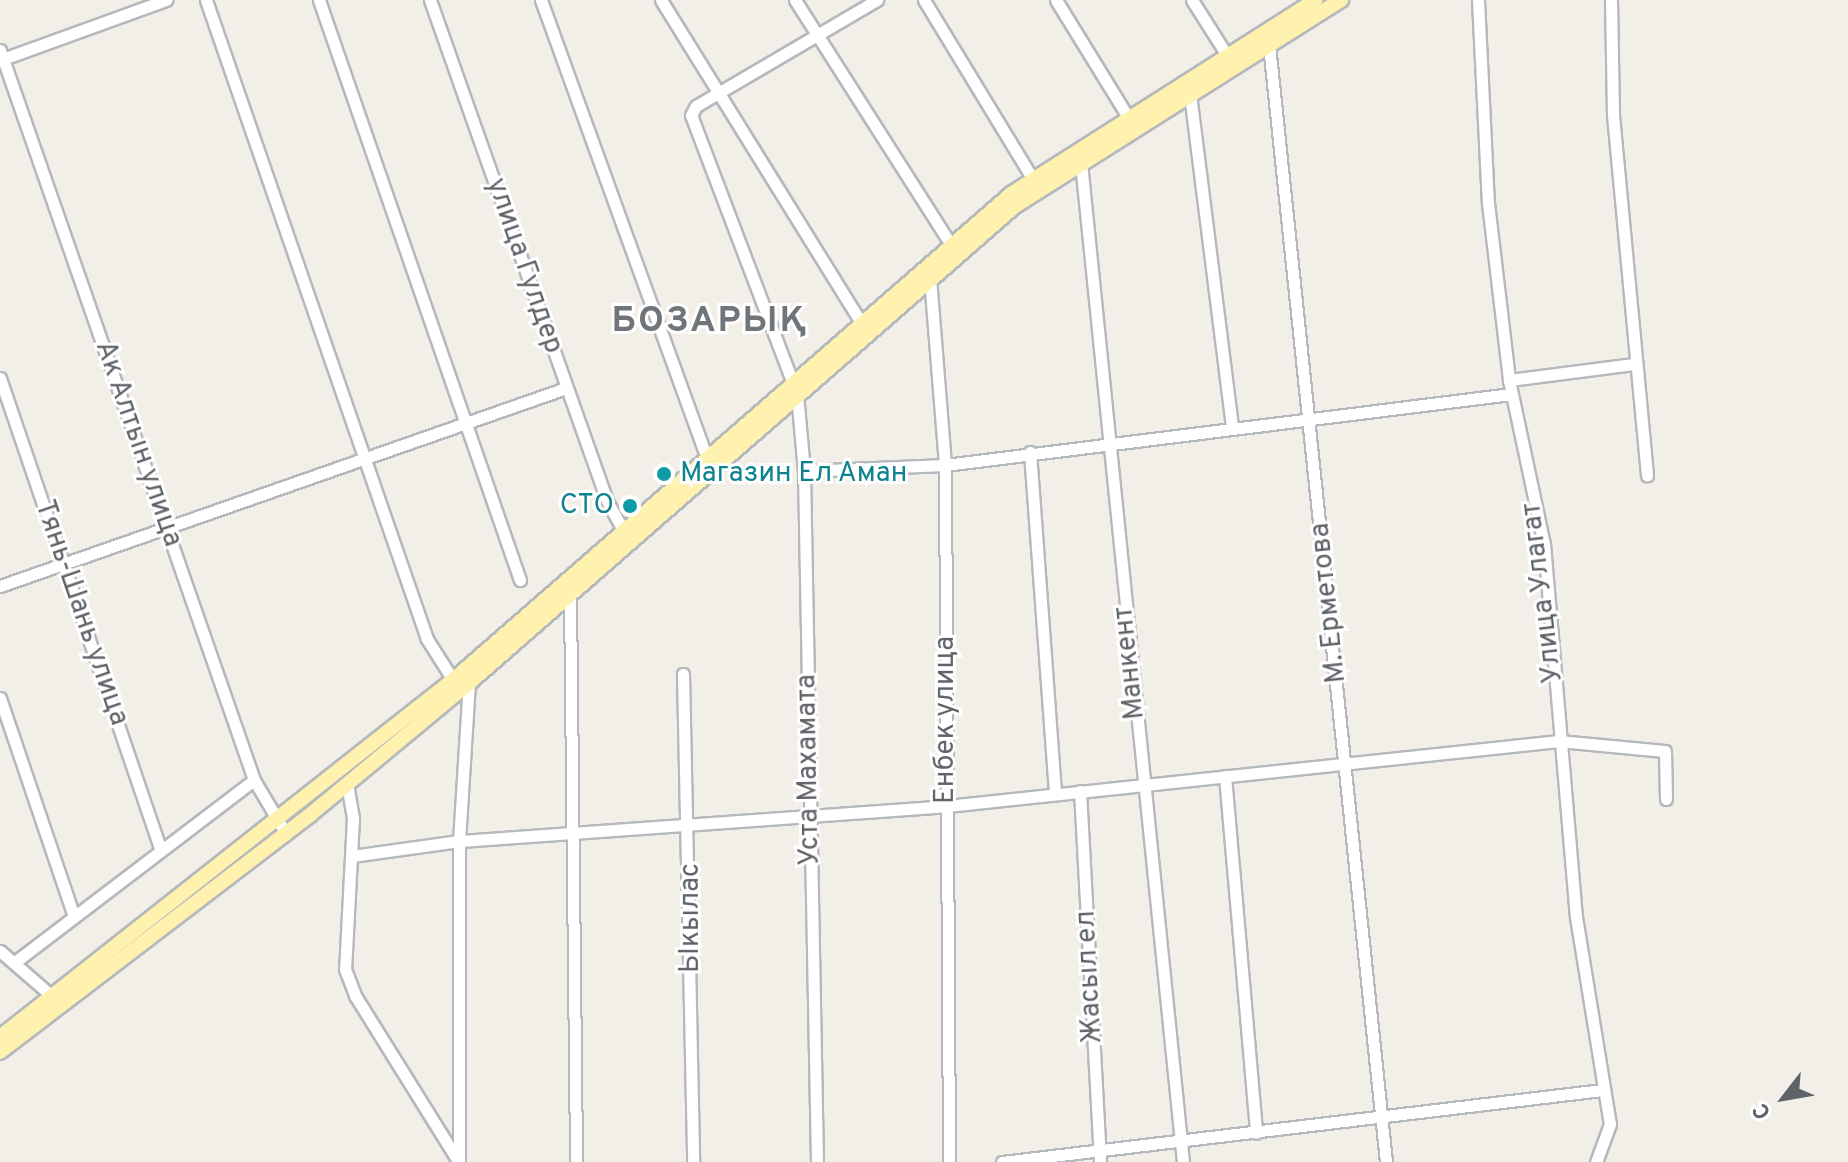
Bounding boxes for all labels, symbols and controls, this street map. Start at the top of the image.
street label: улица Гулдер [478,174,570,358]
district label: БОЗАРЫҚ [612,301,808,345]
street label: Ак Алтын улица [87,336,189,552]
place label: Магазин Ел Аман [680,457,908,491]
marker: Магазин Ел Аман [655,465,673,483]
place label: СТО [560,489,614,523]
street label: Тянь-Шань улица [27,496,135,730]
marker: СТО [621,497,639,515]
street label: Улица Улагат [1515,501,1571,685]
street label: М. Ерметова [1304,521,1354,685]
street label: Манкент [1107,605,1153,721]
street label: Енбек улица [929,636,963,804]
street label: Уста Махамата [791,674,827,866]
street label: Ыкылас [674,863,708,973]
street label: Жасыл ел [1070,909,1110,1045]
north arrow [1744,1058,1824,1138]
text: С [1748,1098,1778,1124]

